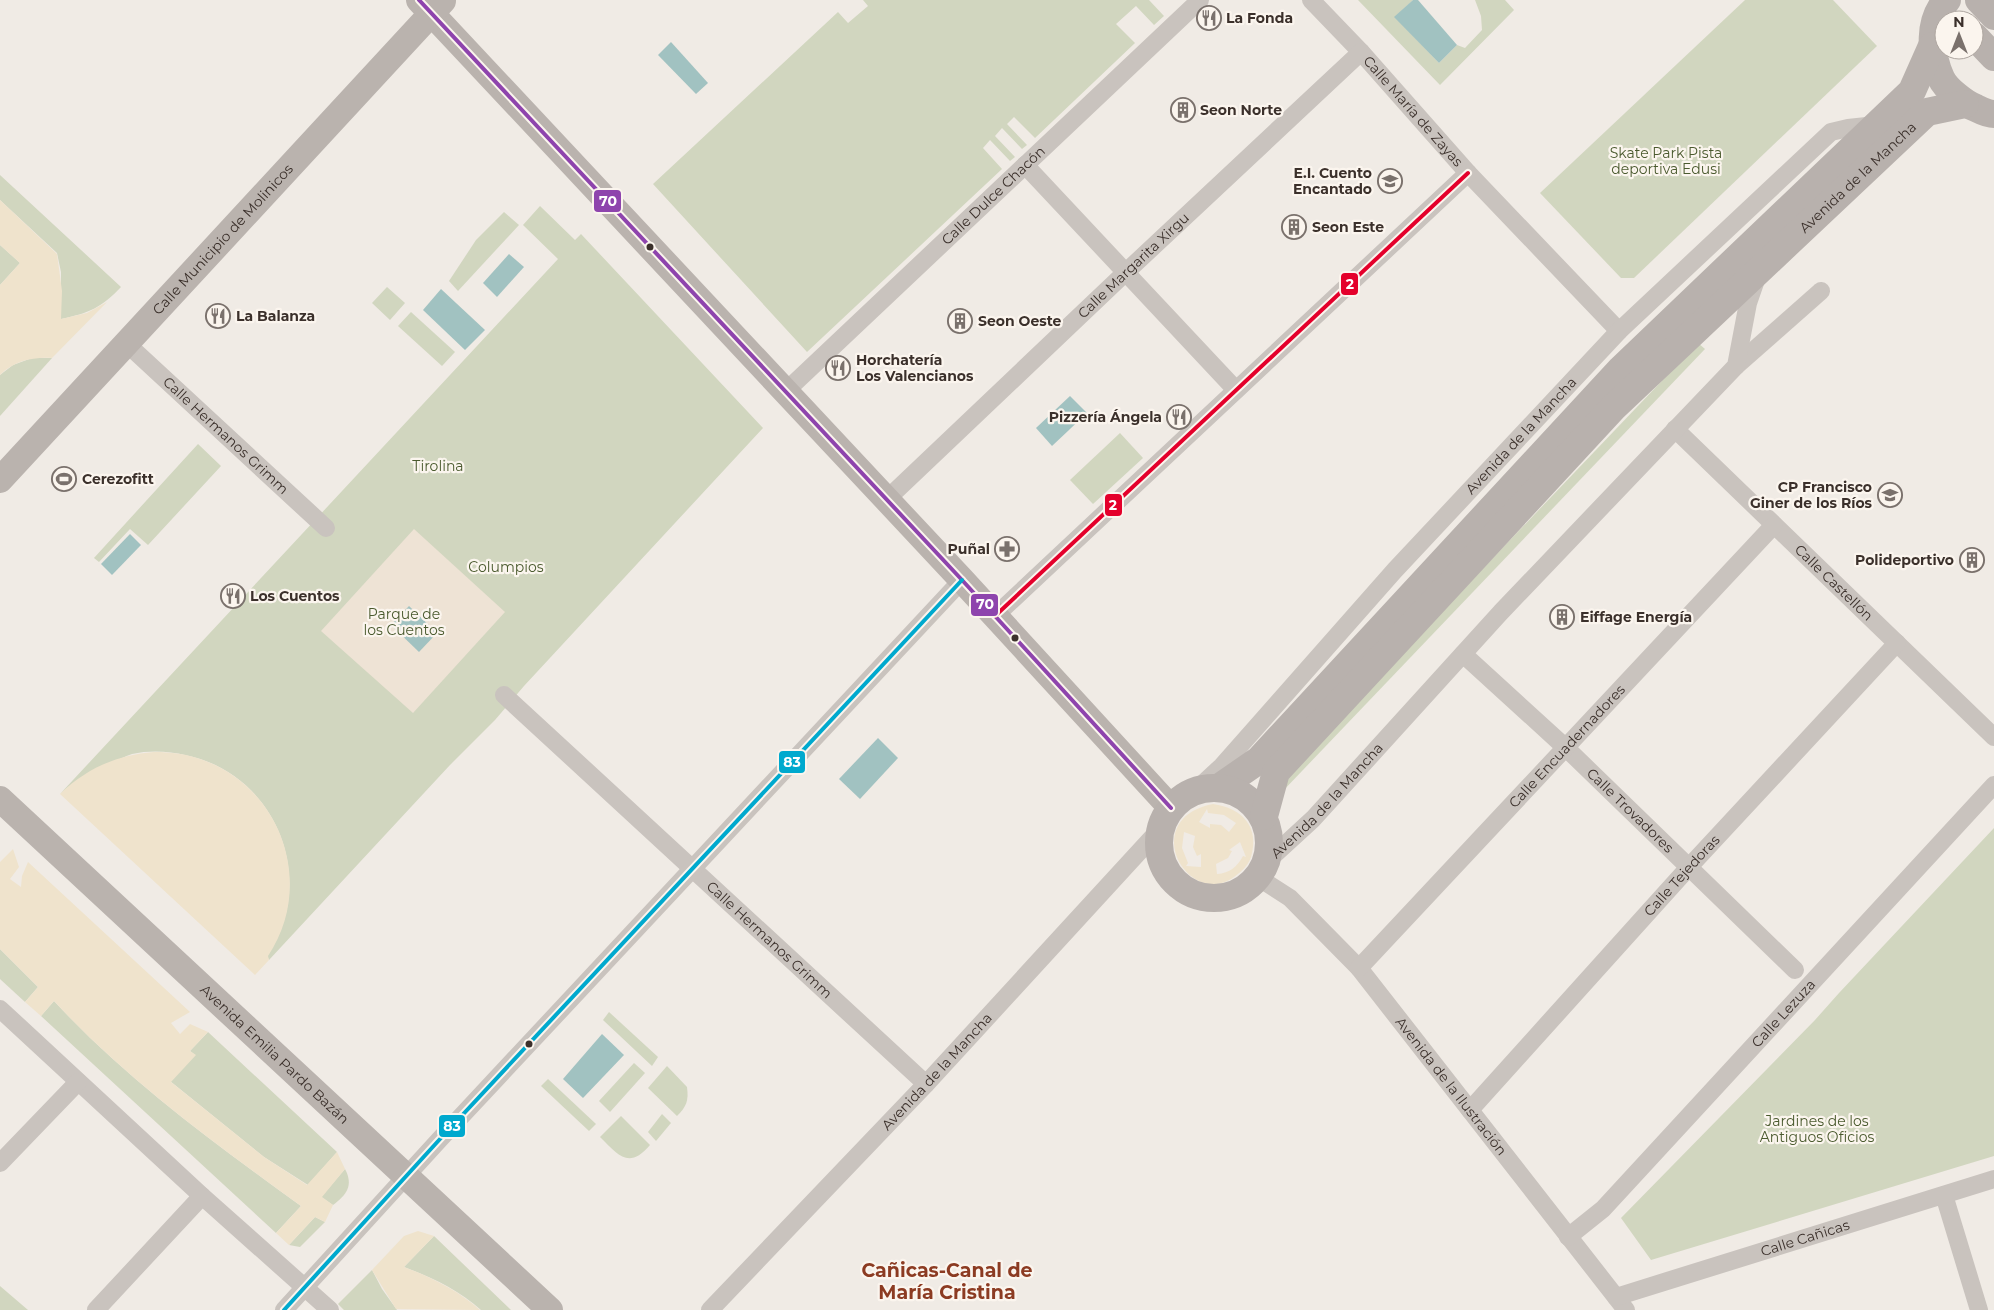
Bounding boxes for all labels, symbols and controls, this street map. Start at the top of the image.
restaurant icon: La Fonda [1196,5,1222,31]
place label: La Fonda [1226,9,1293,27]
north arrow [1934,10,1984,60]
text: N [1953,13,1965,31]
street label: Calle María de Zayas [1360,52,1467,170]
building icon: Seon Norte [1170,97,1196,123]
place label: Seon Norte [1200,101,1282,119]
street label: Avenida de la Mancha [1795,118,1920,237]
street label: Calle Dulce Chacón [938,142,1049,249]
park label: Skate Park Pista deportiva Edusi [1610,144,1722,178]
street label: Calle Municipio de Molinicos [148,160,297,318]
place label: E.I. Cuento Encantado [1293,164,1372,198]
school or university icon: E.I. Cuento Encantado [1377,168,1403,194]
line badge: 70 [593,189,622,213]
text: 70 [599,192,617,210]
street label: Calle Margarita Xirgu [1074,208,1193,322]
building icon: Seon Este [1281,214,1307,240]
place label: Seon Este [1312,218,1384,236]
unlabelled marker [645,242,655,252]
line badge: 2 [1340,272,1359,296]
text: 2 [1346,275,1354,293]
restaurant icon: La Balanza [205,303,231,329]
place label: La Balanza [236,307,315,325]
building icon: Seon Oeste [947,308,973,334]
place label: Seon Oeste [978,312,1062,330]
place label: Horchatería Los Valencianos [856,351,974,385]
restaurant icon: Horchatería Los Valencianos [825,355,851,381]
street label: Calle Hermanos Grimm [159,373,292,498]
street label: Avenida de la Mancha [1462,373,1580,498]
restaurant icon: Pizzería Ángela [1166,404,1192,430]
place label: Pizzería Ángela [1049,408,1162,426]
park label: Tirolina [412,457,464,475]
sports icon: Cerezofitt [51,466,77,492]
place label: Cerezofitt [82,470,154,488]
place label: CP Francisco Giner de los Ríos [1750,478,1873,512]
school or university icon: CP Francisco Giner de los Ríos [1877,482,1903,508]
line badge: 2 [1104,493,1123,517]
text: 2 [1109,496,1117,514]
pharmacy icon: Puñal [994,536,1020,562]
place label: Puñal [948,540,990,558]
street label: Calle Castellón [1791,540,1877,625]
building icon: Polideportivo [1959,547,1985,573]
place label: Polideportivo [1855,551,1954,569]
park label: Columpios [468,558,544,576]
restaurant icon: Los Cuentos [220,583,246,609]
place label: Los Cuentos [250,587,340,605]
line badge: 70 [970,593,999,617]
text: 70 [976,595,994,613]
building icon: Eiffage Energía [1549,604,1575,630]
park label: Parque de los Cuentos [363,605,445,639]
place label: Eiffage Energía [1580,608,1692,626]
unlabelled marker [1010,633,1020,643]
street label: Calle Encuadernadores [1505,681,1629,812]
street label: Avenida de la Mancha [1267,739,1387,862]
line badge: 83 [778,750,806,774]
text: 83 [783,753,801,771]
street label: Calle Trovadores [1583,764,1678,857]
street label: Calle Tejedoras [1640,831,1724,920]
street label: Calle Hermanos Grimm [703,877,836,1002]
street label: Calle Lezuza [1748,975,1819,1051]
street label: Avenida Emilia Pardo Bazán [196,981,353,1128]
street label: Avenida de la Mancha [878,1009,996,1134]
street label: Avenida de la Ilustración [1392,1013,1511,1159]
unlabelled marker [524,1039,534,1049]
park label: Jardines de los Antiguos Oficios [1760,1112,1875,1146]
line badge: 83 [438,1114,466,1138]
text: 83 [443,1117,461,1135]
street label: Calle Cañicas [1758,1216,1852,1260]
district label: Cañicas-Canal de María Cristina [861,1259,1033,1304]

